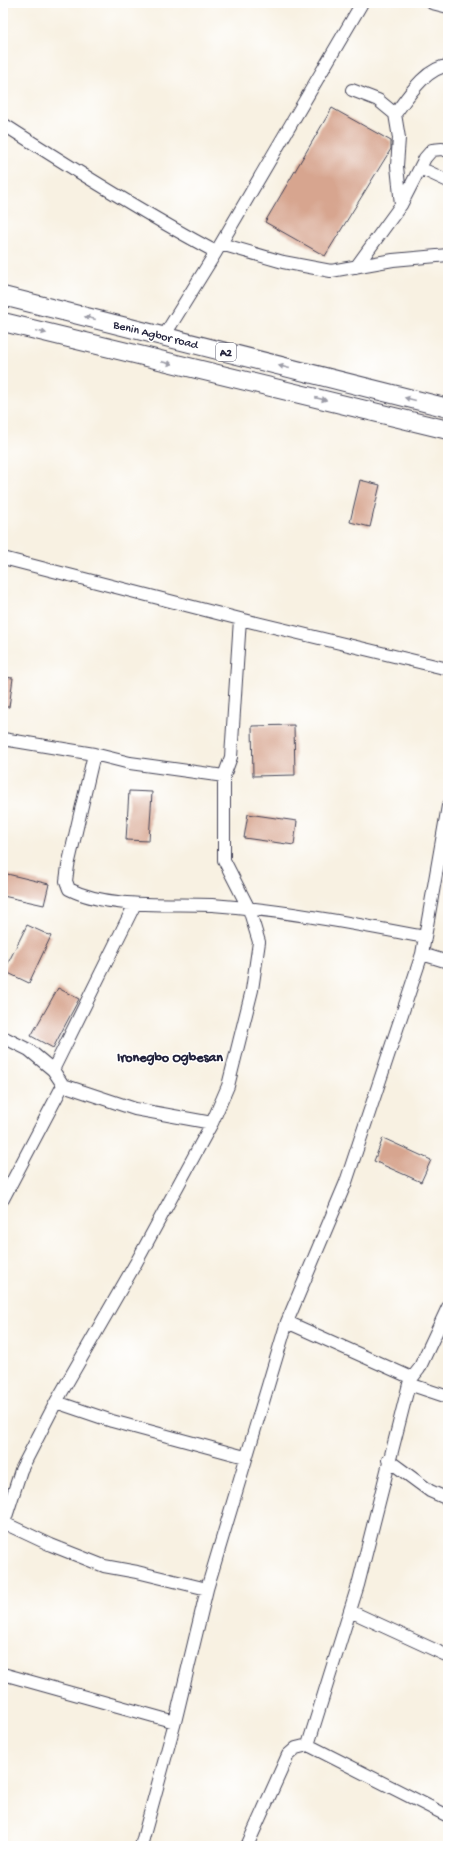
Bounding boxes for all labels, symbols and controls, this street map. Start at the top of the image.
one-way arrow [84,314,96,320]
street label: Benin Agbor road [111,318,200,353]
one-way arrow [35,329,47,335]
road number: A2 [216,343,236,361]
one-way arrow [161,360,173,366]
one-way arrow [278,363,290,369]
one-way arrow [404,395,416,401]
one-way arrow [315,397,327,403]
district label: Ironegbo Ogbesan [117,1050,223,1067]

